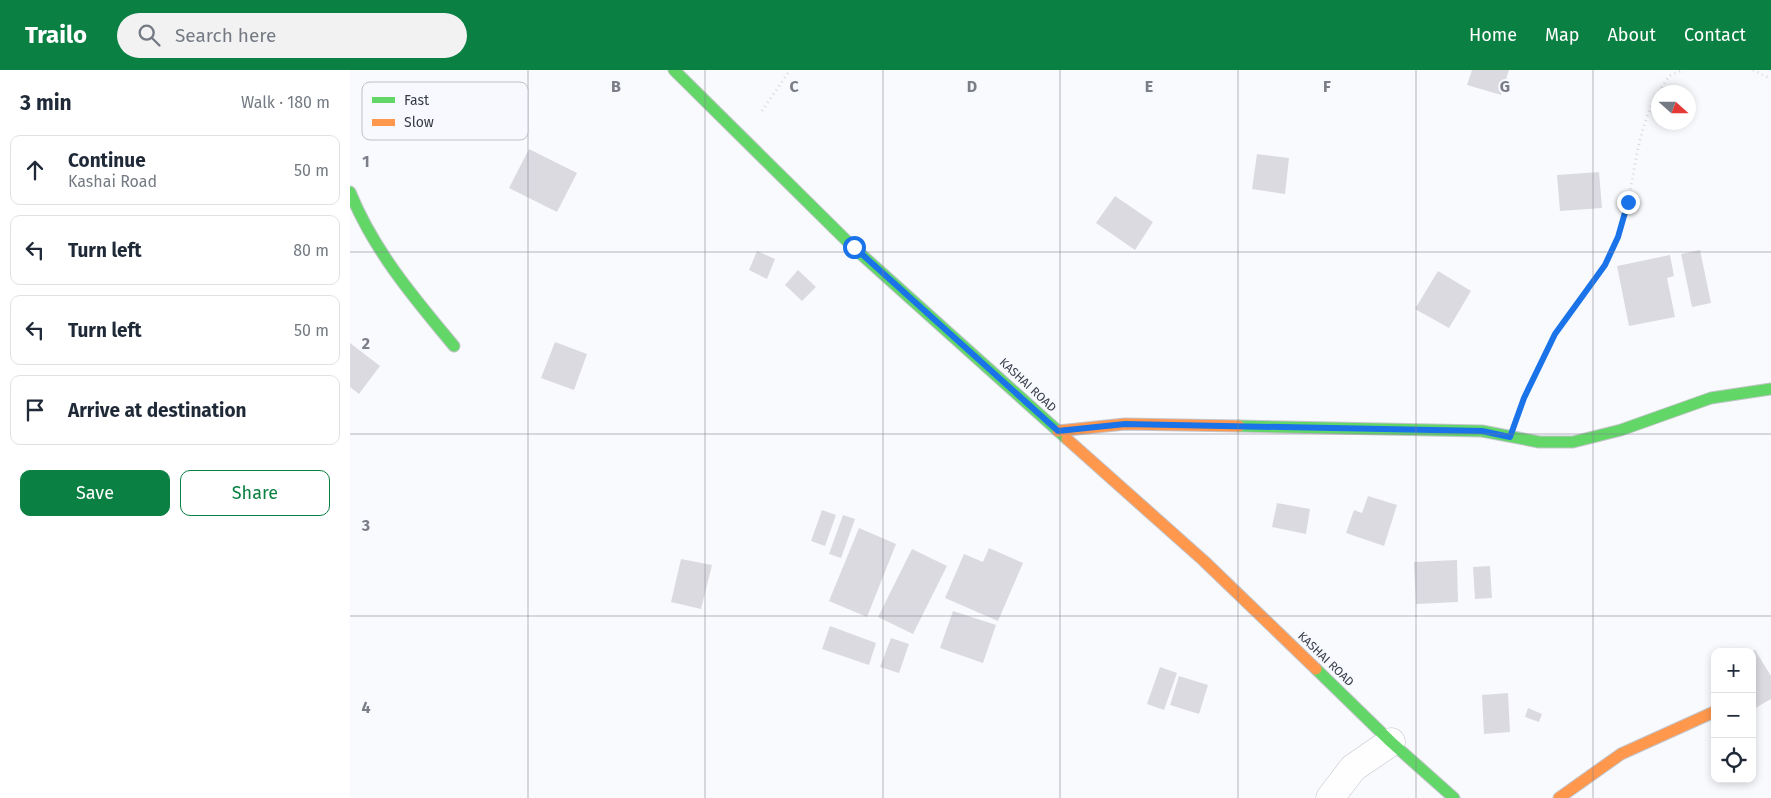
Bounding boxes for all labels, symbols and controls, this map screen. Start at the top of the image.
search box [117,13,467,58]
text: Trailo [25,21,87,49]
icon: search [135,21,163,49]
text: Search here [175,24,276,47]
text: Home [1469,24,1517,46]
text: Map [1545,24,1579,46]
text: About [1607,24,1656,46]
text: Contact [1684,24,1746,46]
text: B [611,77,621,96]
text: C [789,77,799,96]
text: D [967,77,977,96]
text: E [1145,77,1153,96]
text: F [1323,77,1331,96]
text: G [1500,77,1510,96]
legend [362,82,528,140]
north arrow [1651,85,1696,130]
text: 3 min [20,90,72,116]
text: Fast [404,92,430,109]
text: Walk · 180 m [241,93,330,112]
text: Slow [404,114,434,131]
text: Continue [68,149,146,172]
text: 1 [362,152,370,171]
icon: ahead [21,156,49,184]
text: 50 m [294,161,329,180]
text: Kashai Road [68,172,157,191]
route end [1617,191,1640,214]
icon: left [21,236,49,264]
route start [843,236,866,259]
text: Turn left [68,239,142,262]
text: 80 m [293,241,329,260]
icon: left [21,316,49,344]
text: Turn left [68,319,142,342]
text: 50 m [294,321,329,340]
text: 2 [362,334,370,353]
street label: KASHAI ROAD [997,355,1059,415]
icon: arrive [21,396,49,424]
text: Arrive at destination [68,399,247,422]
button: Save [20,470,170,516]
button: Share [180,470,330,516]
text: 3 [361,516,370,535]
street label: KASHAI ROAD [1295,629,1357,689]
map controls [1711,648,1756,783]
button: + [1711,648,1756,693]
button: − [1711,693,1756,738]
text: 4 [361,698,371,717]
button: locate [1711,738,1756,783]

